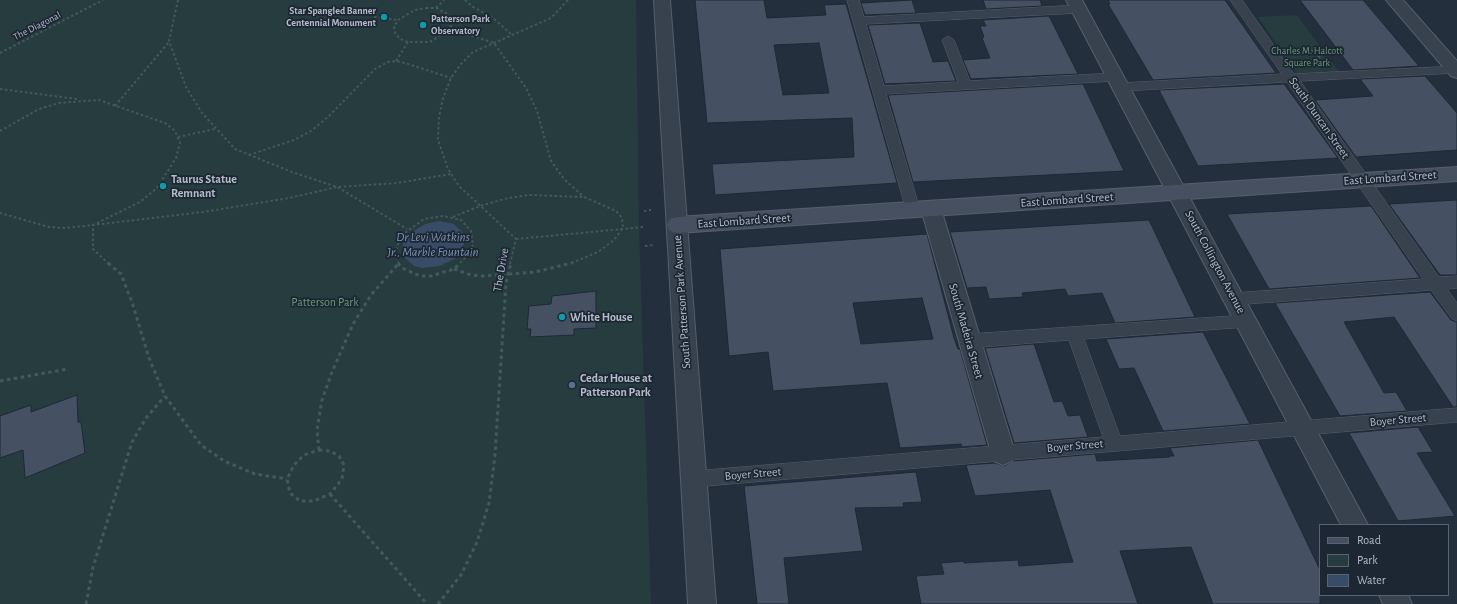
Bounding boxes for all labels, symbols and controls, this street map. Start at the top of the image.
place label: Star Spangled Banner Centennial Monument [286,5,376,28]
street label: The Diagonal [11,9,63,43]
marker: Star Spangled Banner Centennial Monument [379,12,389,22]
place label: Patterson Park Observatory [431,13,490,36]
marker: Patterson Park Observatory [418,20,428,30]
park label: Charles M. Halcott Square Park [1271,45,1343,68]
street label: South Duncan Street [1286,75,1352,161]
street label: East Lombard Street [1343,168,1437,188]
place label: Taurus Statue Remnant [171,172,237,200]
marker: Taurus Statue Remnant [158,181,168,191]
street label: East Lombard Street [1020,190,1114,210]
street label: South Collington Avenue [1182,208,1248,316]
street label: East Lombard Street [697,211,791,231]
water label: Dr Levi Watkins Jr., Marble Fountain [387,229,479,260]
street label: South Patterson Park Avenue [670,235,694,369]
street label: The Drive [490,247,512,293]
street label: South Madeira Street [945,282,987,380]
park label: Patterson Park [291,295,359,309]
place label: White House [570,310,632,324]
marker: White House [557,312,567,322]
place label: Cedar House at Patterson Park [580,371,652,399]
marker: Cedar House at Patterson Park [567,380,577,390]
street label: Boyer Street [1369,410,1427,430]
street label: Boyer Street [1046,436,1104,456]
street label: Boyer Street [724,464,782,484]
legend [1319,524,1449,596]
text: Road [1357,534,1381,546]
text: Park [1357,554,1378,566]
text: Water [1357,574,1386,586]

